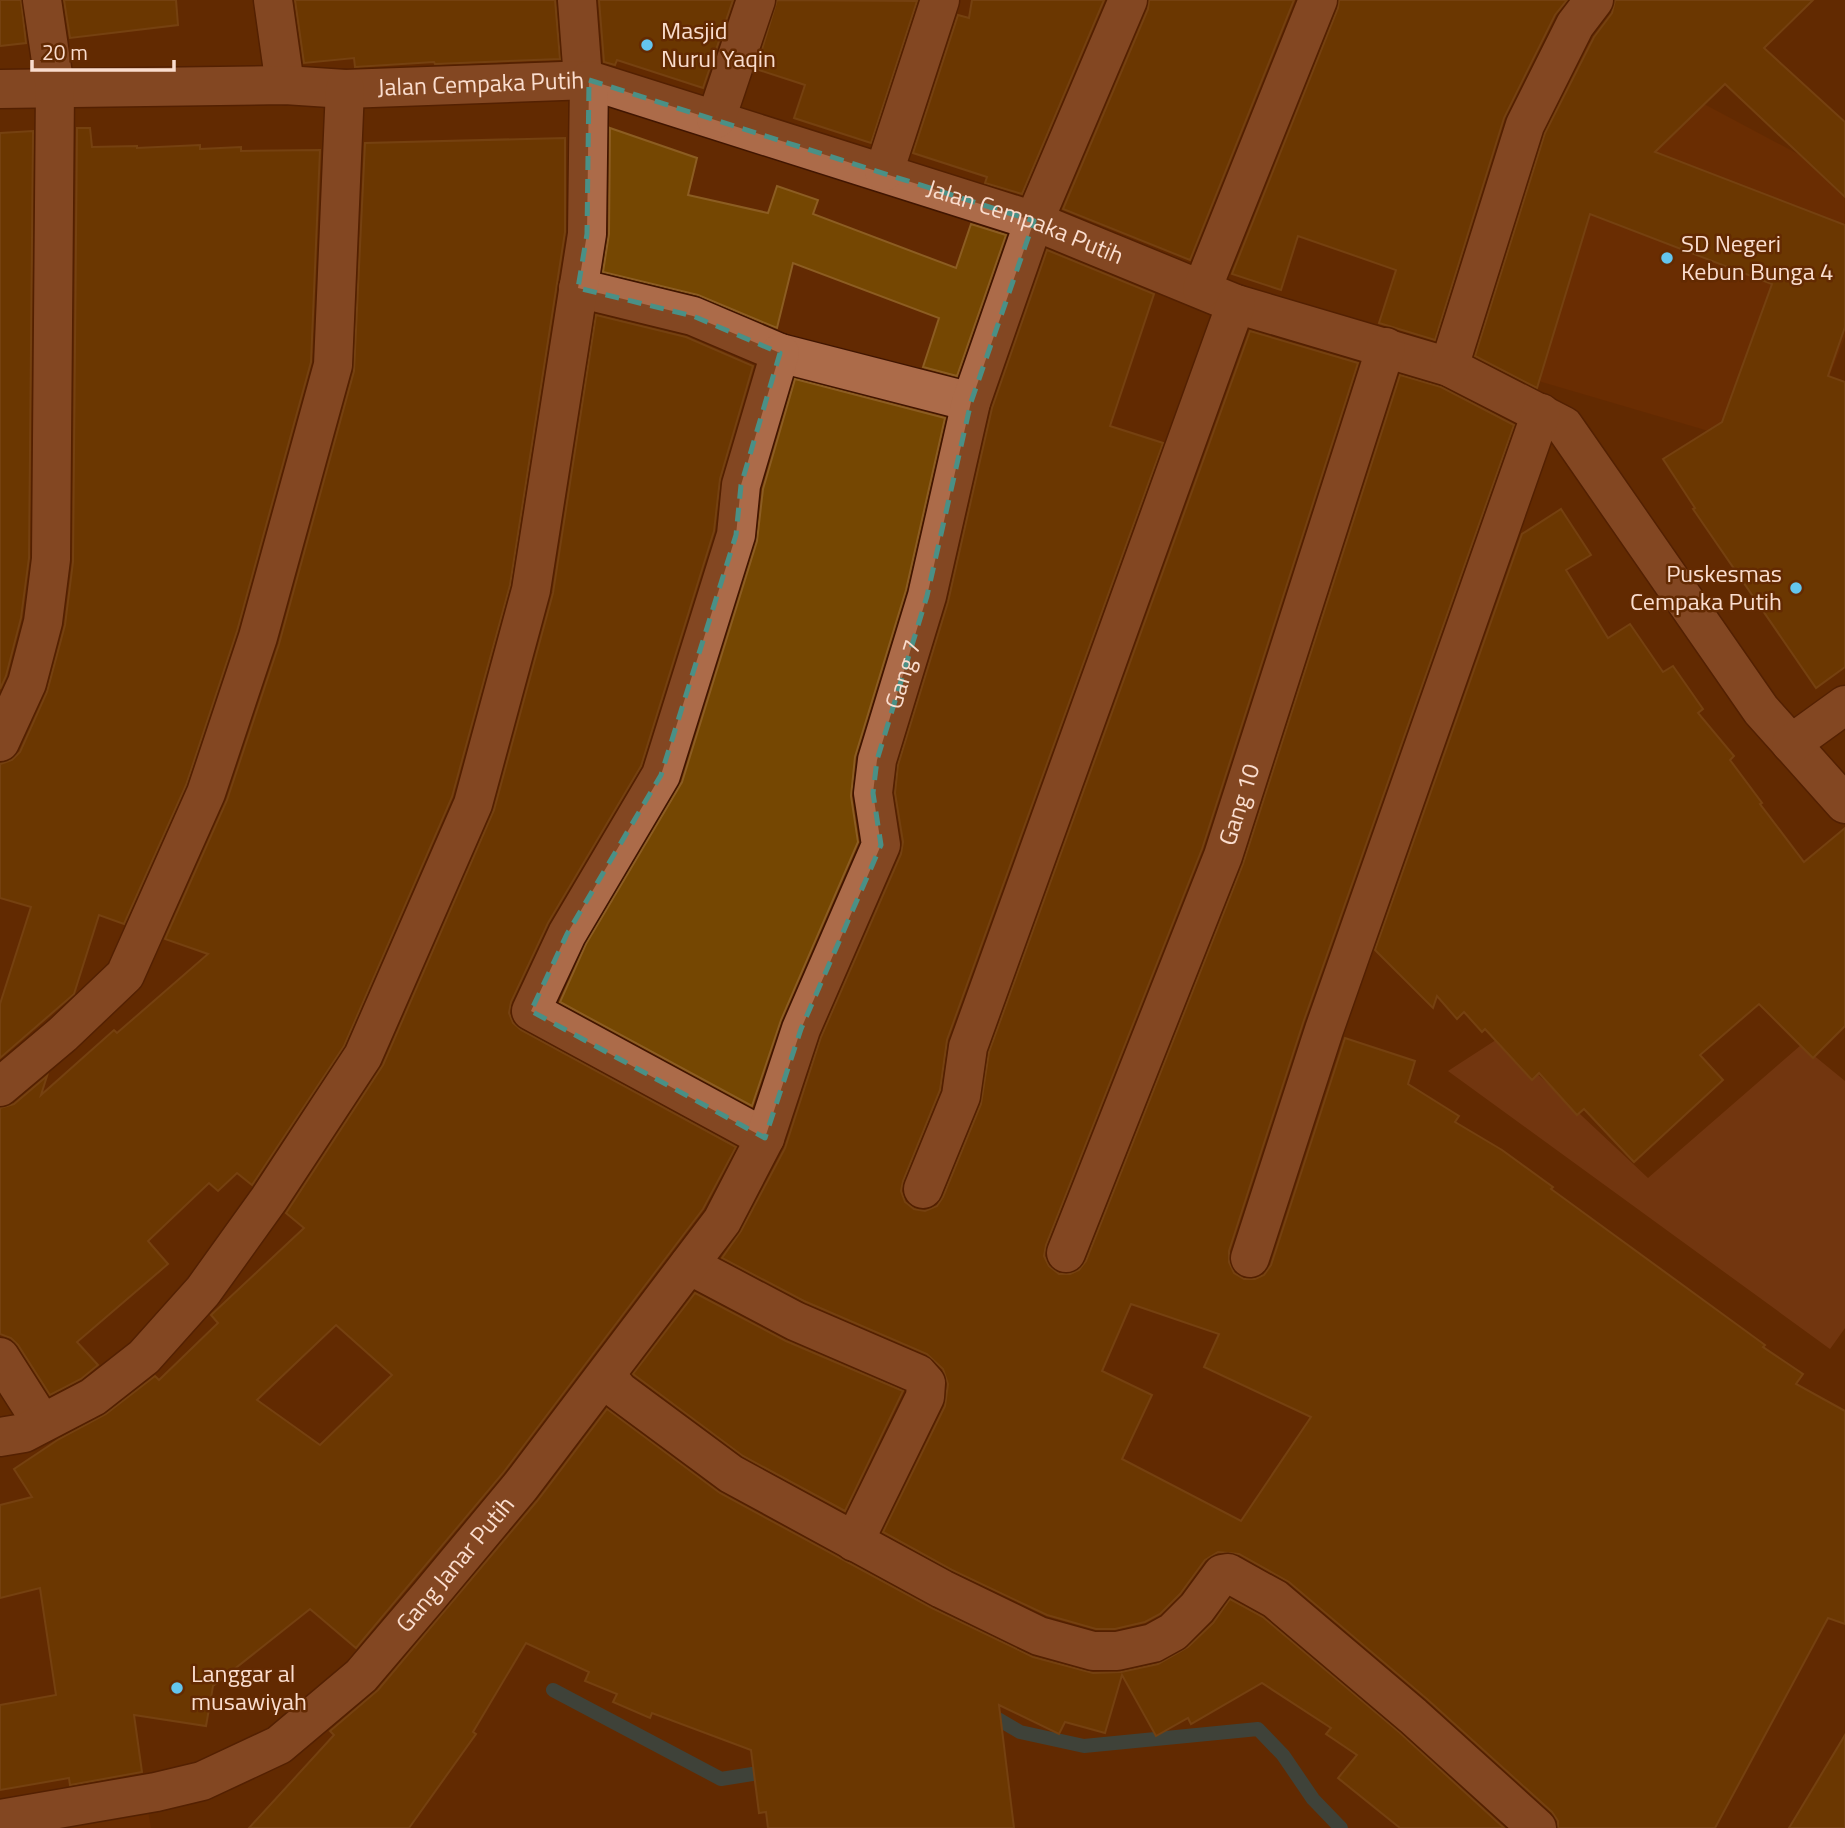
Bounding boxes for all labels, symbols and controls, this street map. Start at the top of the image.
place label: Masjid Nurul Yaqin [661,12,776,76]
scale bar [32,28,173,72]
text: 20 m [42,36,88,68]
marker: Masjid Nurul Yaqin [639,37,655,53]
street label: Jalan Cempaka Putih [377,61,585,105]
street label: Jalan Cempaka Putih [923,169,1129,273]
place label: SD Negeri Kebun Bunga 4 [1681,225,1833,289]
marker: SD Negeri Kebun Bunga 4 [1659,250,1675,266]
place label: Puskesmas Cempaka Putih [1630,555,1782,619]
marker: Puskesmas Cempaka Putih [1788,580,1804,596]
street label: Gang 7 [875,635,930,713]
street label: Gang 10 [1209,759,1269,850]
street label: Gang Janar Putih [387,1488,522,1640]
place label: Langgar al musawiyah [191,1655,307,1719]
marker: Langgar al musawiyah [169,1680,185,1696]

